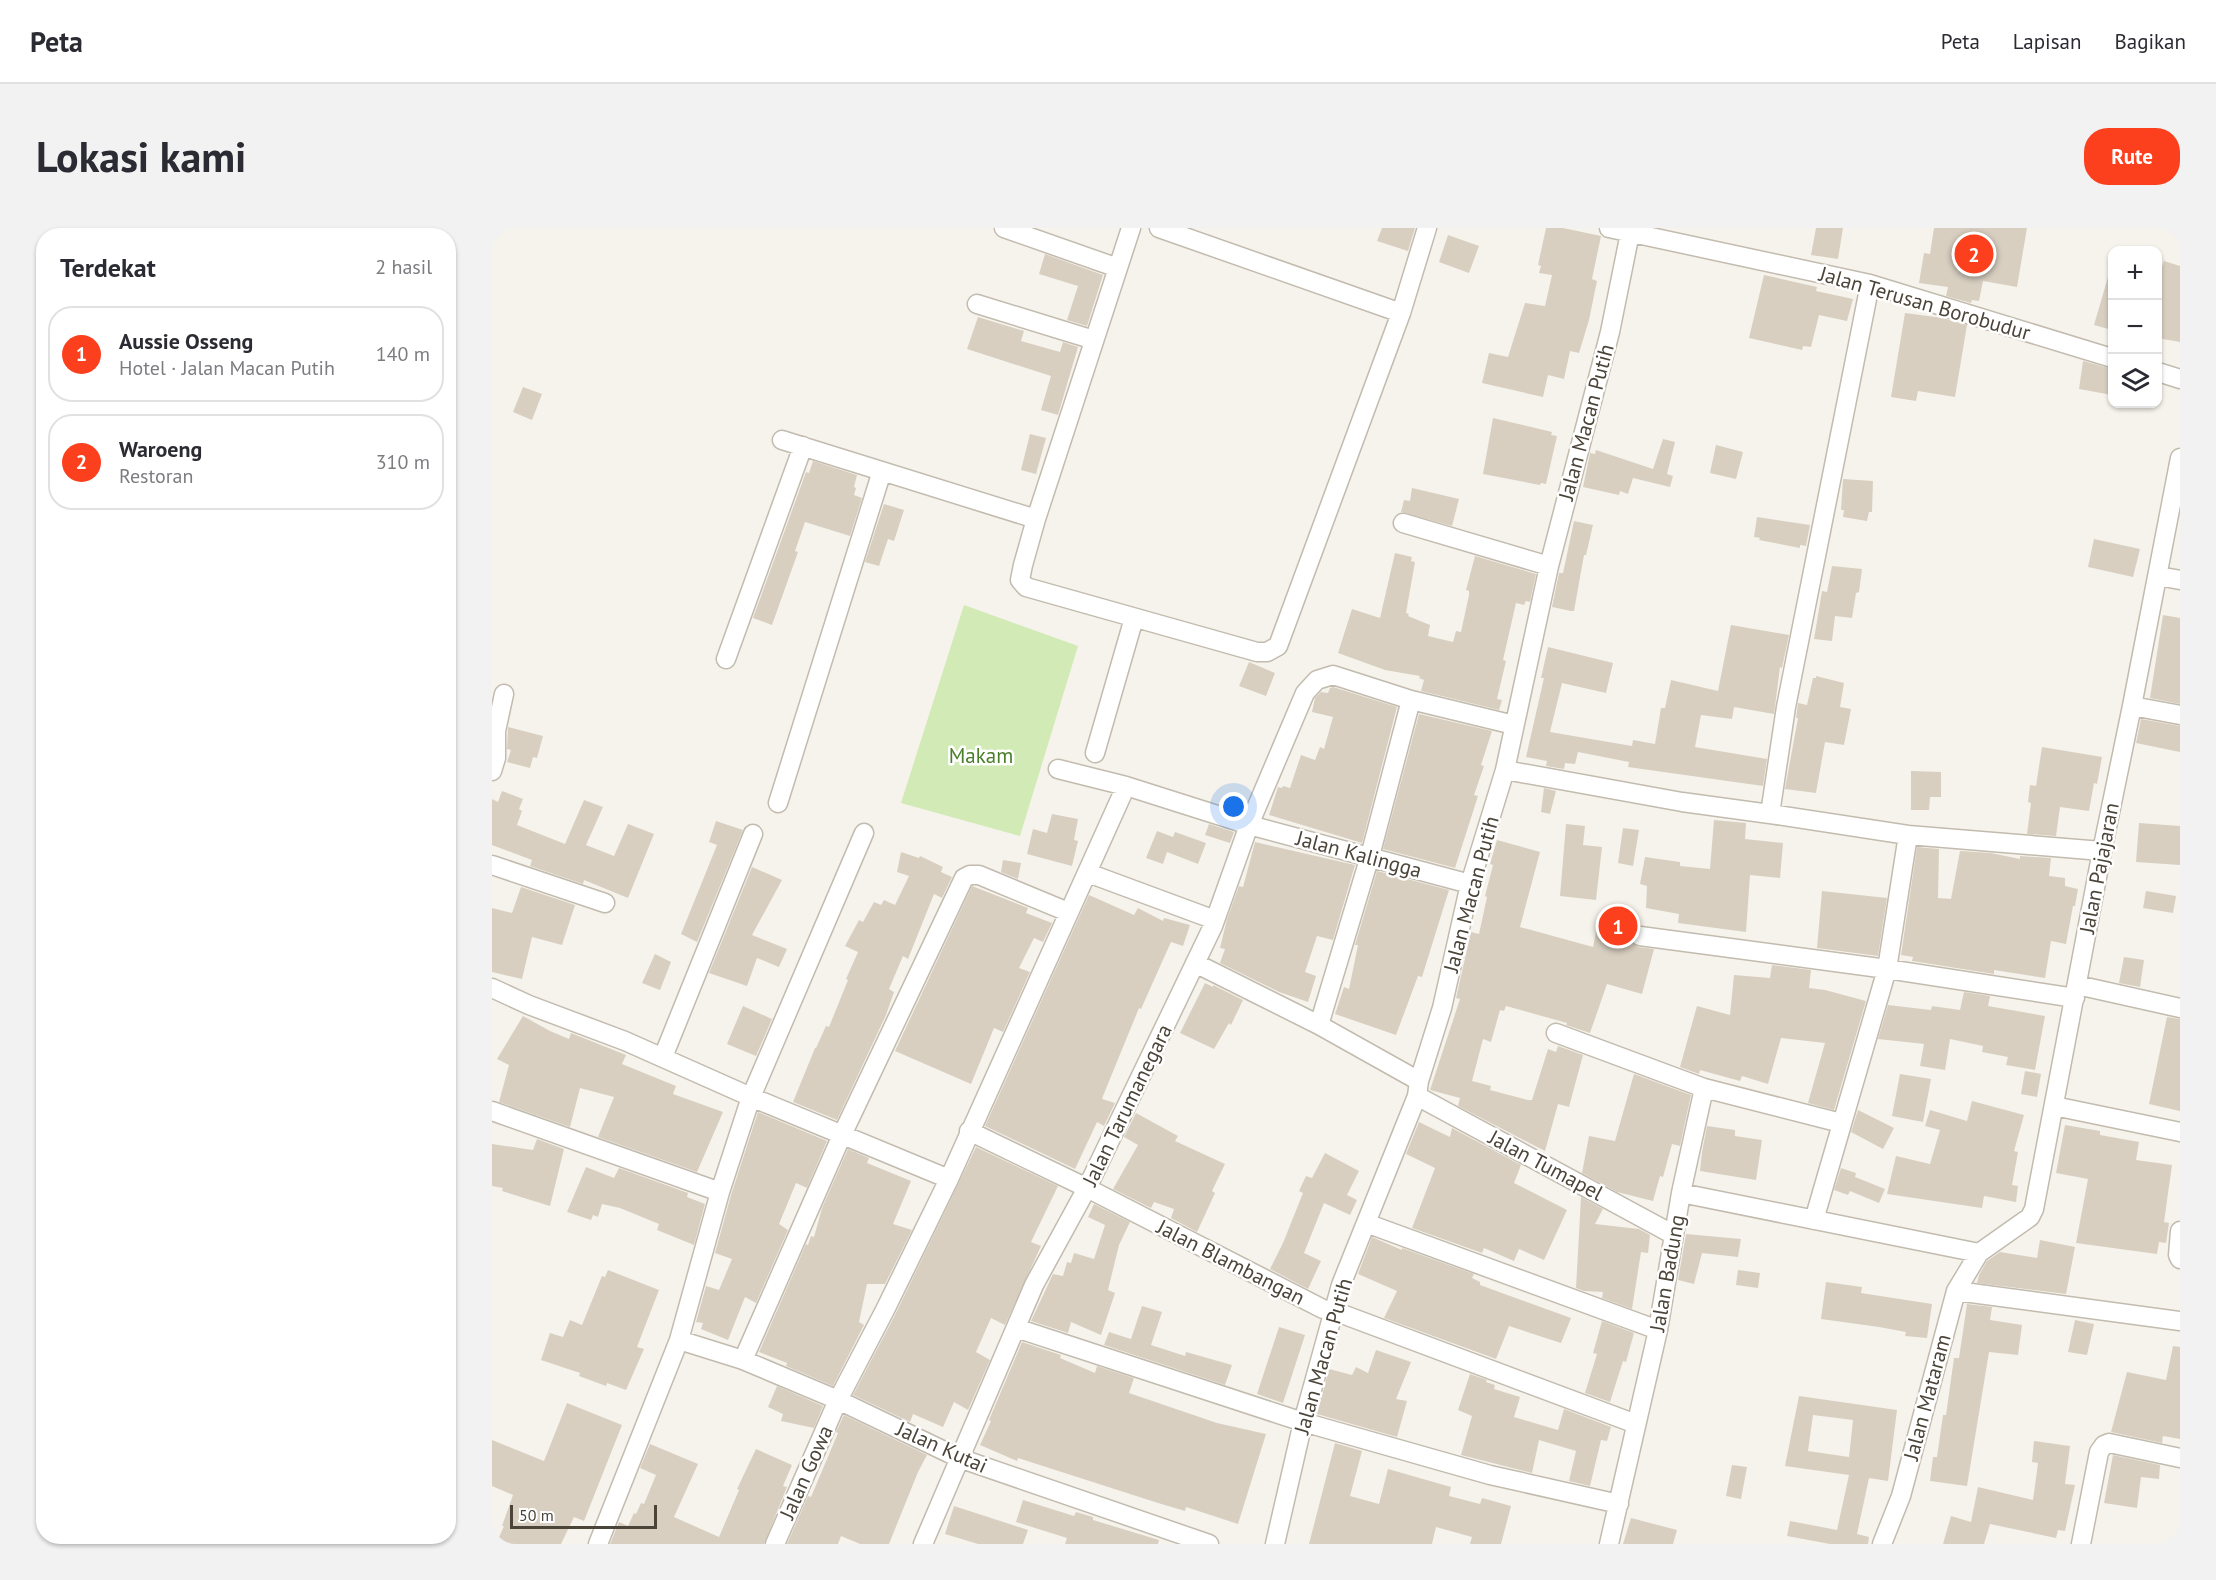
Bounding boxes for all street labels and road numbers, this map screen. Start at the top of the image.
street label: Jalan Terusan Borobudur [1815,260,2034,346]
street label: Jalan Macan Putih [1552,341,1620,504]
street label: Jalan Pajajaran [2073,800,2125,937]
street label: Jalan Macan Putih [1437,813,1505,976]
street label: Jalan Kalingga [1292,824,1425,884]
street label: Jalan Tarumanegara [1076,1020,1178,1191]
street label: Jalan Tumapel [1483,1123,1608,1206]
street label: Jalan Badung [1643,1212,1691,1335]
street label: Jalan Blambangan [1152,1213,1310,1311]
street label: Jalan Macan Putih [1288,1275,1358,1438]
street label: Jalan Mataram [1897,1331,1957,1464]
street label: Jalan Kutai [891,1415,992,1479]
street label: Jalan Gowa [773,1421,839,1524]

